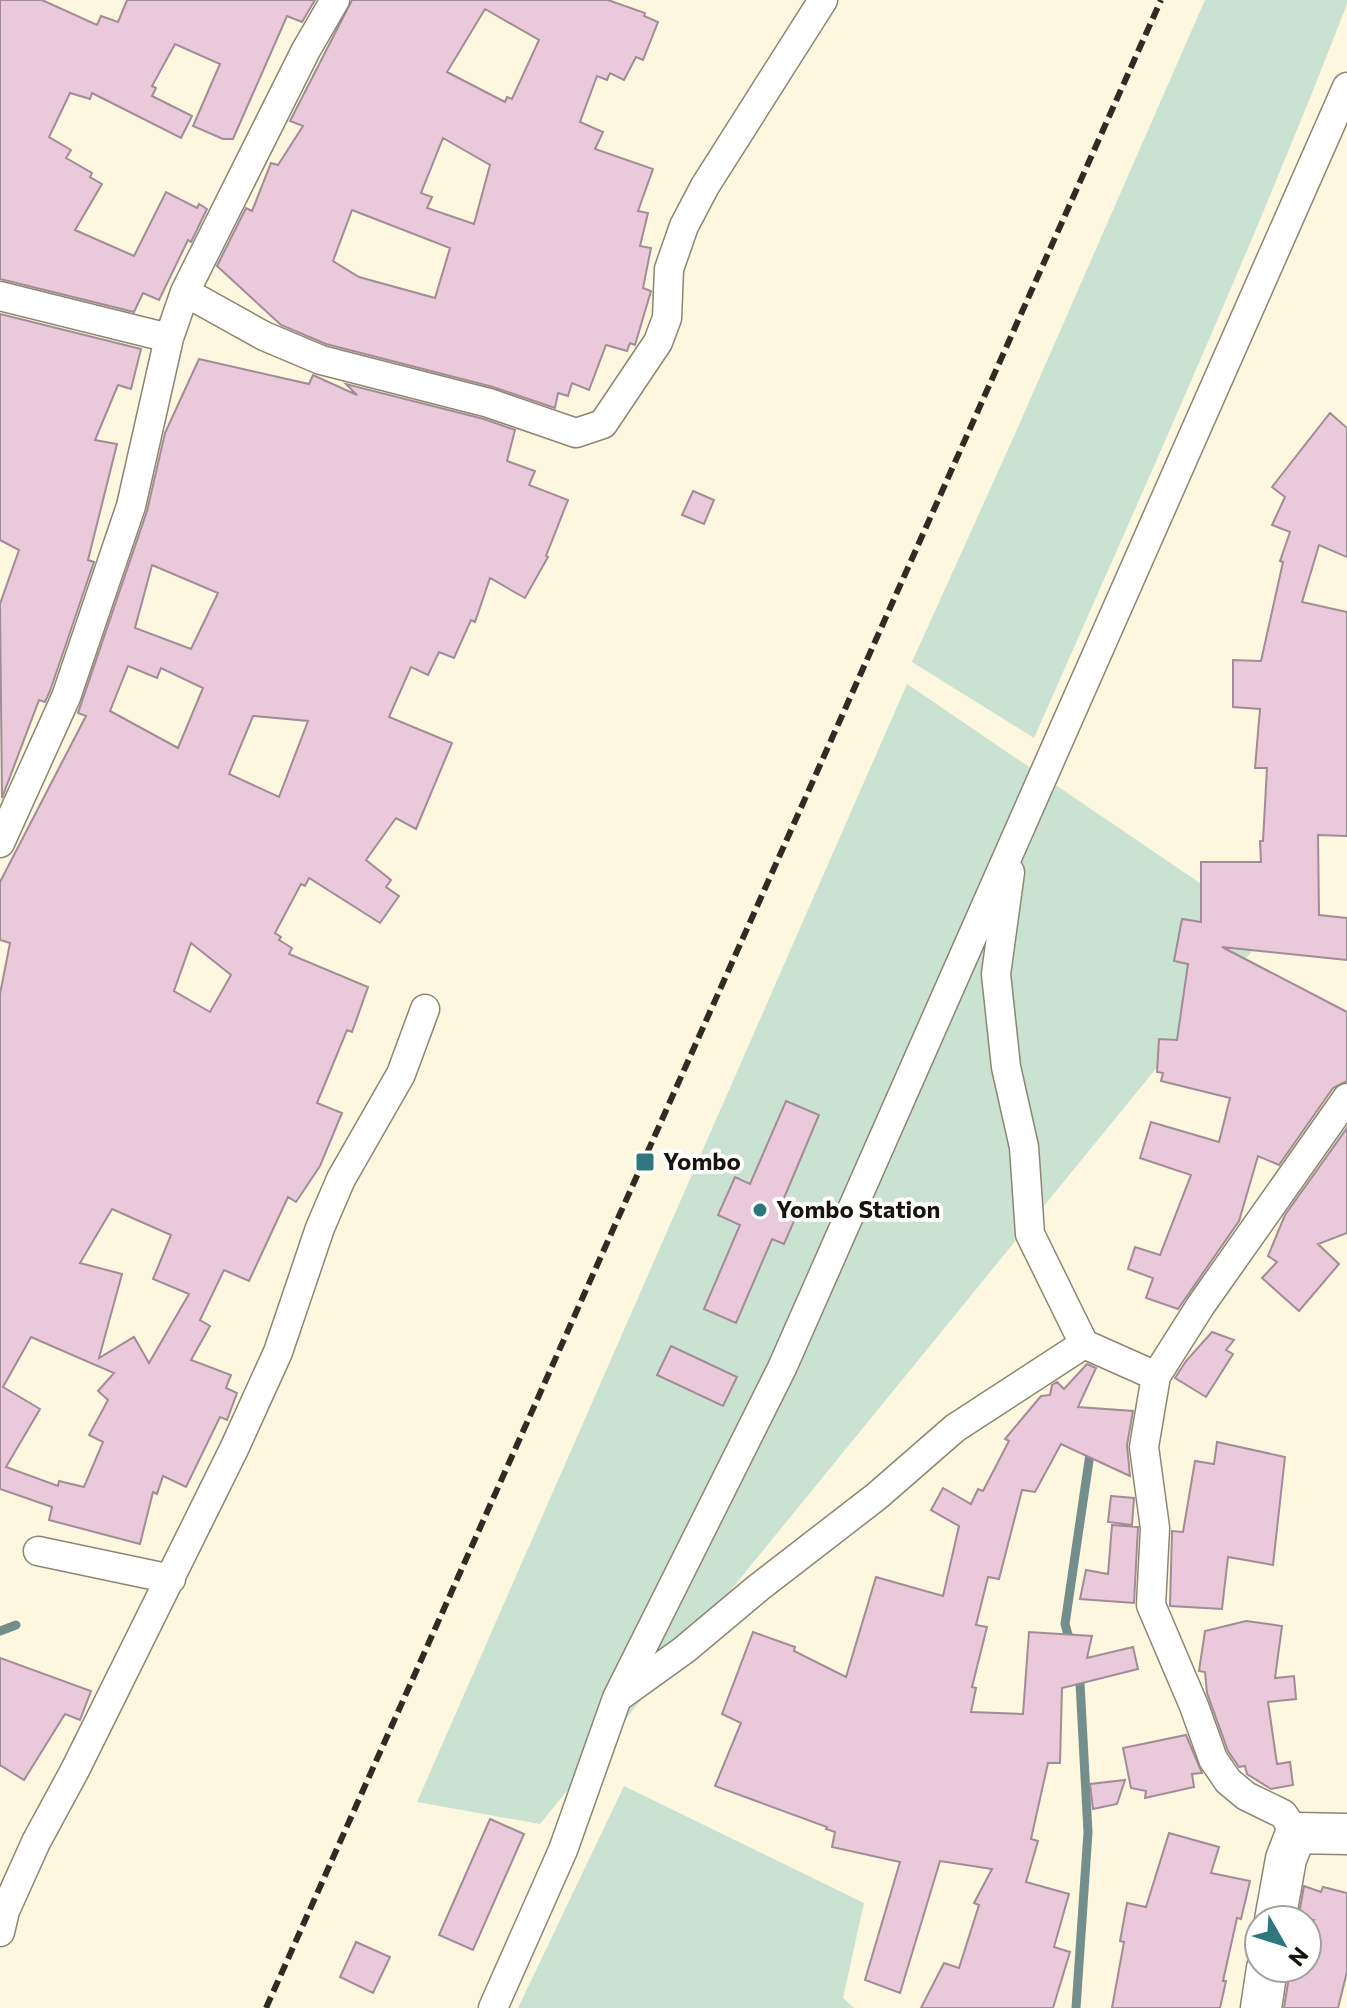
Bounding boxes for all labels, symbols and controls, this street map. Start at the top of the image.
place label: Yombo [663,1146,741,1175]
marker: Yombo [634,1151,656,1173]
place label: Yombo Station [776,1194,940,1223]
marker: Yombo Station [751,1201,769,1219]
north arrow [1243,1904,1323,1984]
text: N [1283,1942,1315,1972]

